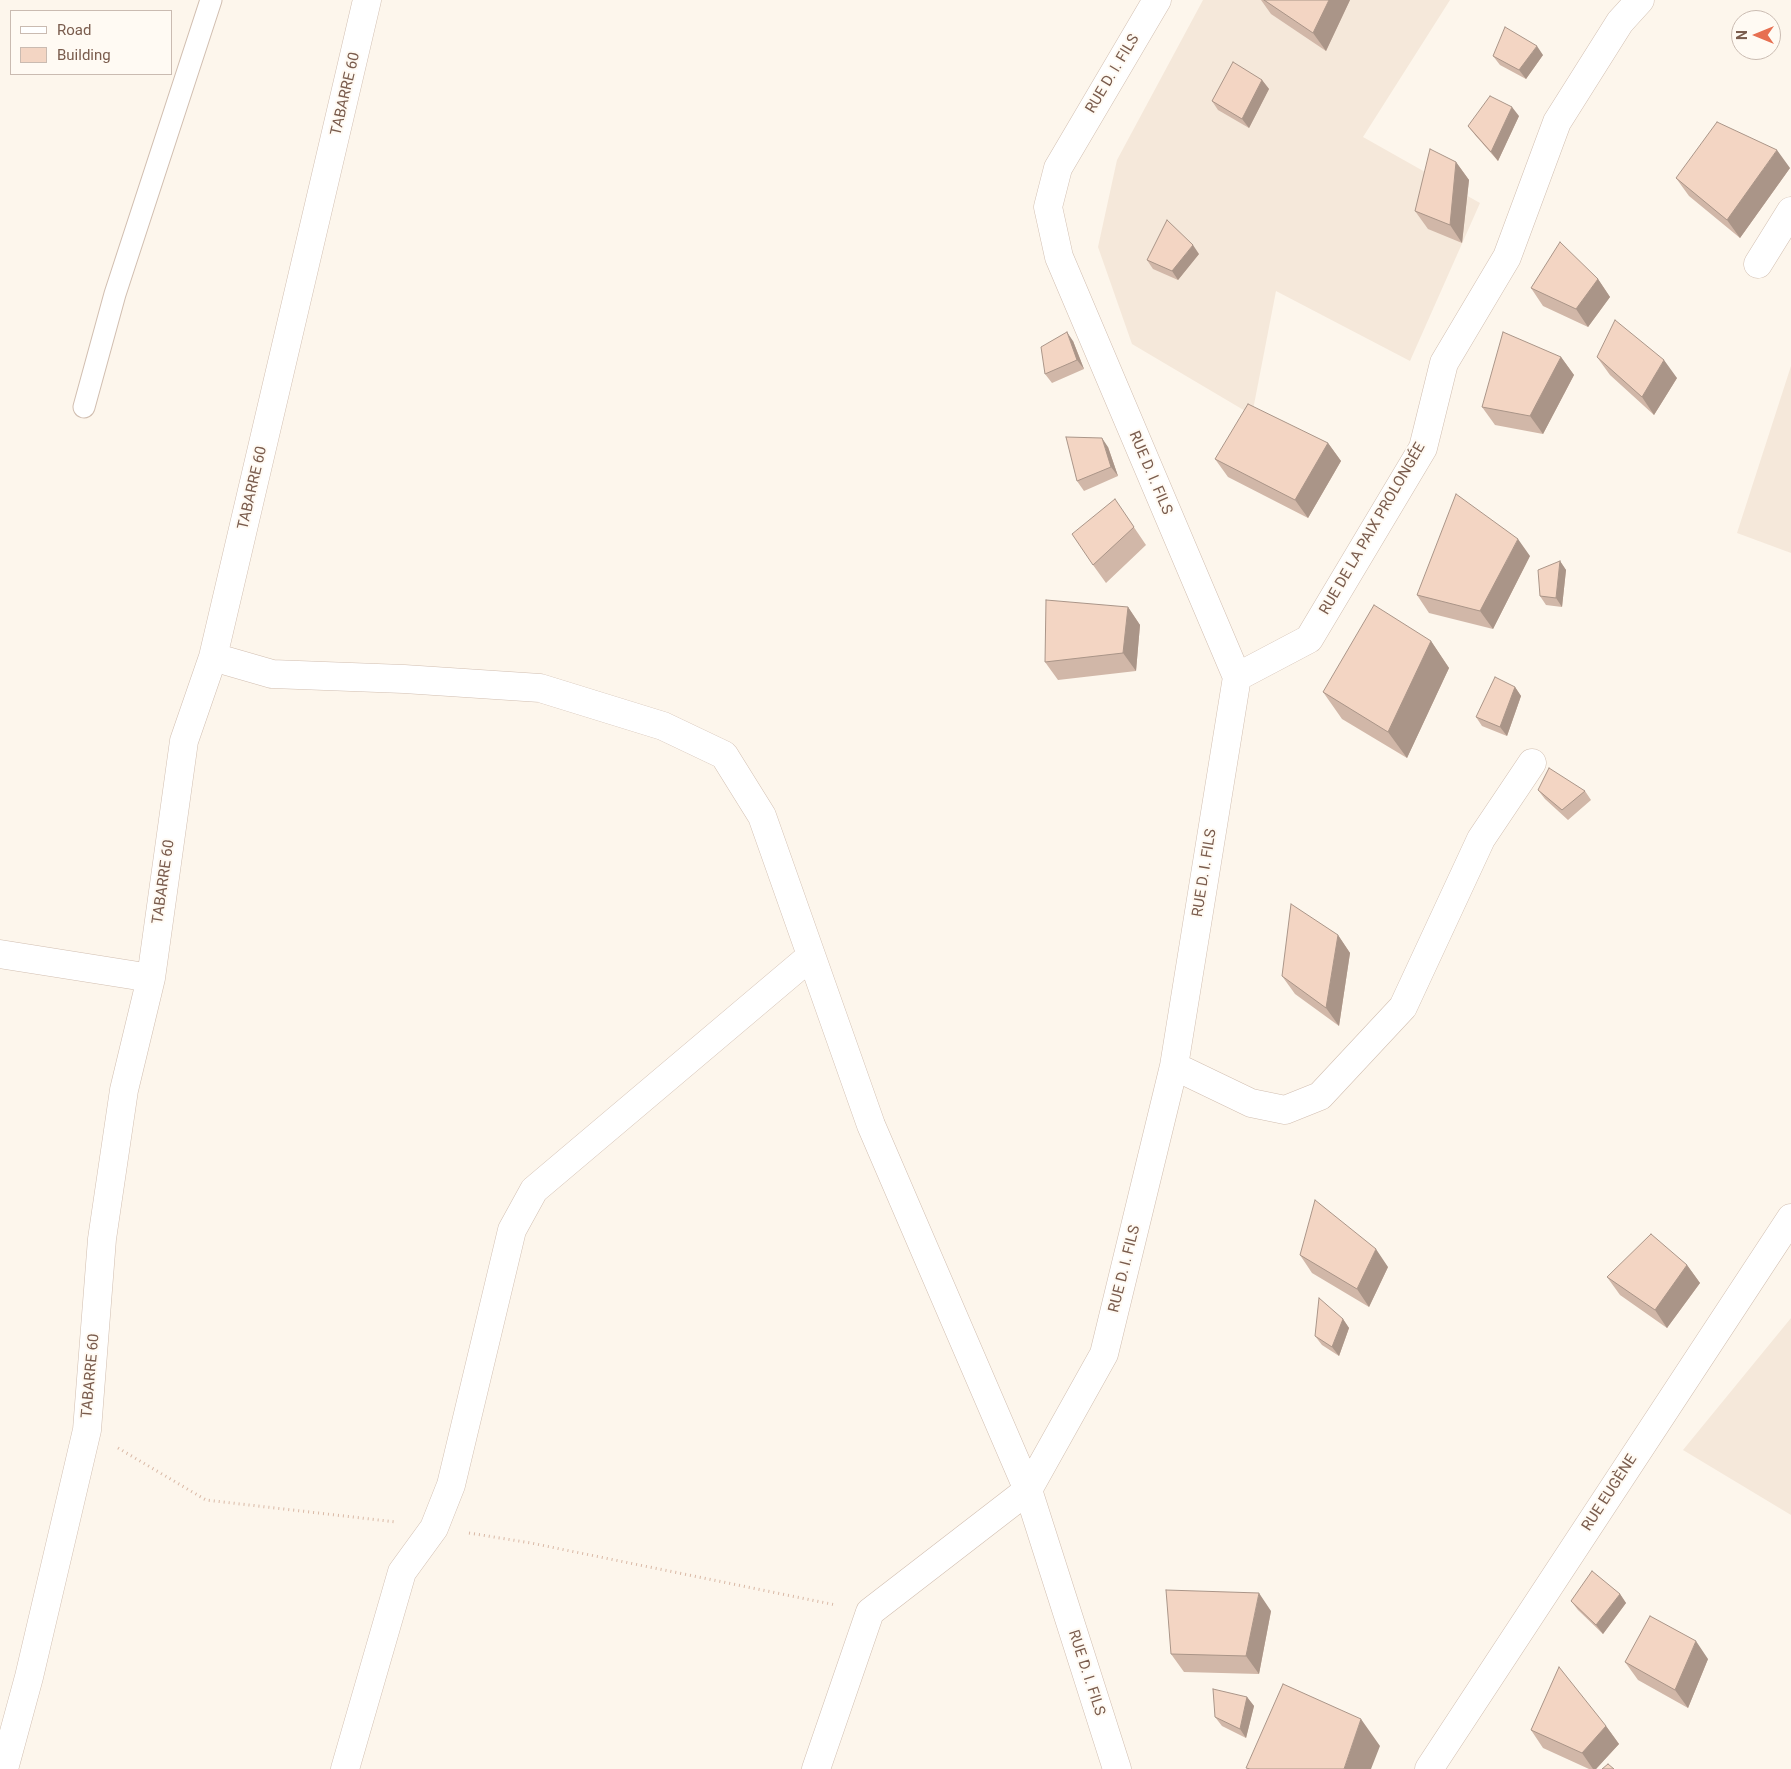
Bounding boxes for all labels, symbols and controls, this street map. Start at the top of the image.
legend [10,10,172,75]
north arrow [1731,10,1781,60]
text: Road [57,21,91,39]
text: N [1734,30,1750,40]
street label: RUE D. I. FILS [1082,31,1144,117]
text: Building [57,46,111,64]
street label: TABARRE 60 [328,51,364,137]
street label: RUE D. I. FILS [1124,428,1176,518]
street label: RUE DE LA PAIX PROLONGÉE [1316,440,1430,618]
street label: TABARRE 60 [235,445,271,531]
street label: RUE D. I. FILS [1189,828,1221,918]
street label: TABARRE 60 [149,839,179,925]
street label: RUE D. I. FILS [1105,1224,1145,1314]
street label: TABARRE 60 [78,1333,104,1419]
street label: RUE EUGÈNE [1579,1451,1641,1535]
street label: RUE D. I. FILS [1064,1628,1108,1718]

